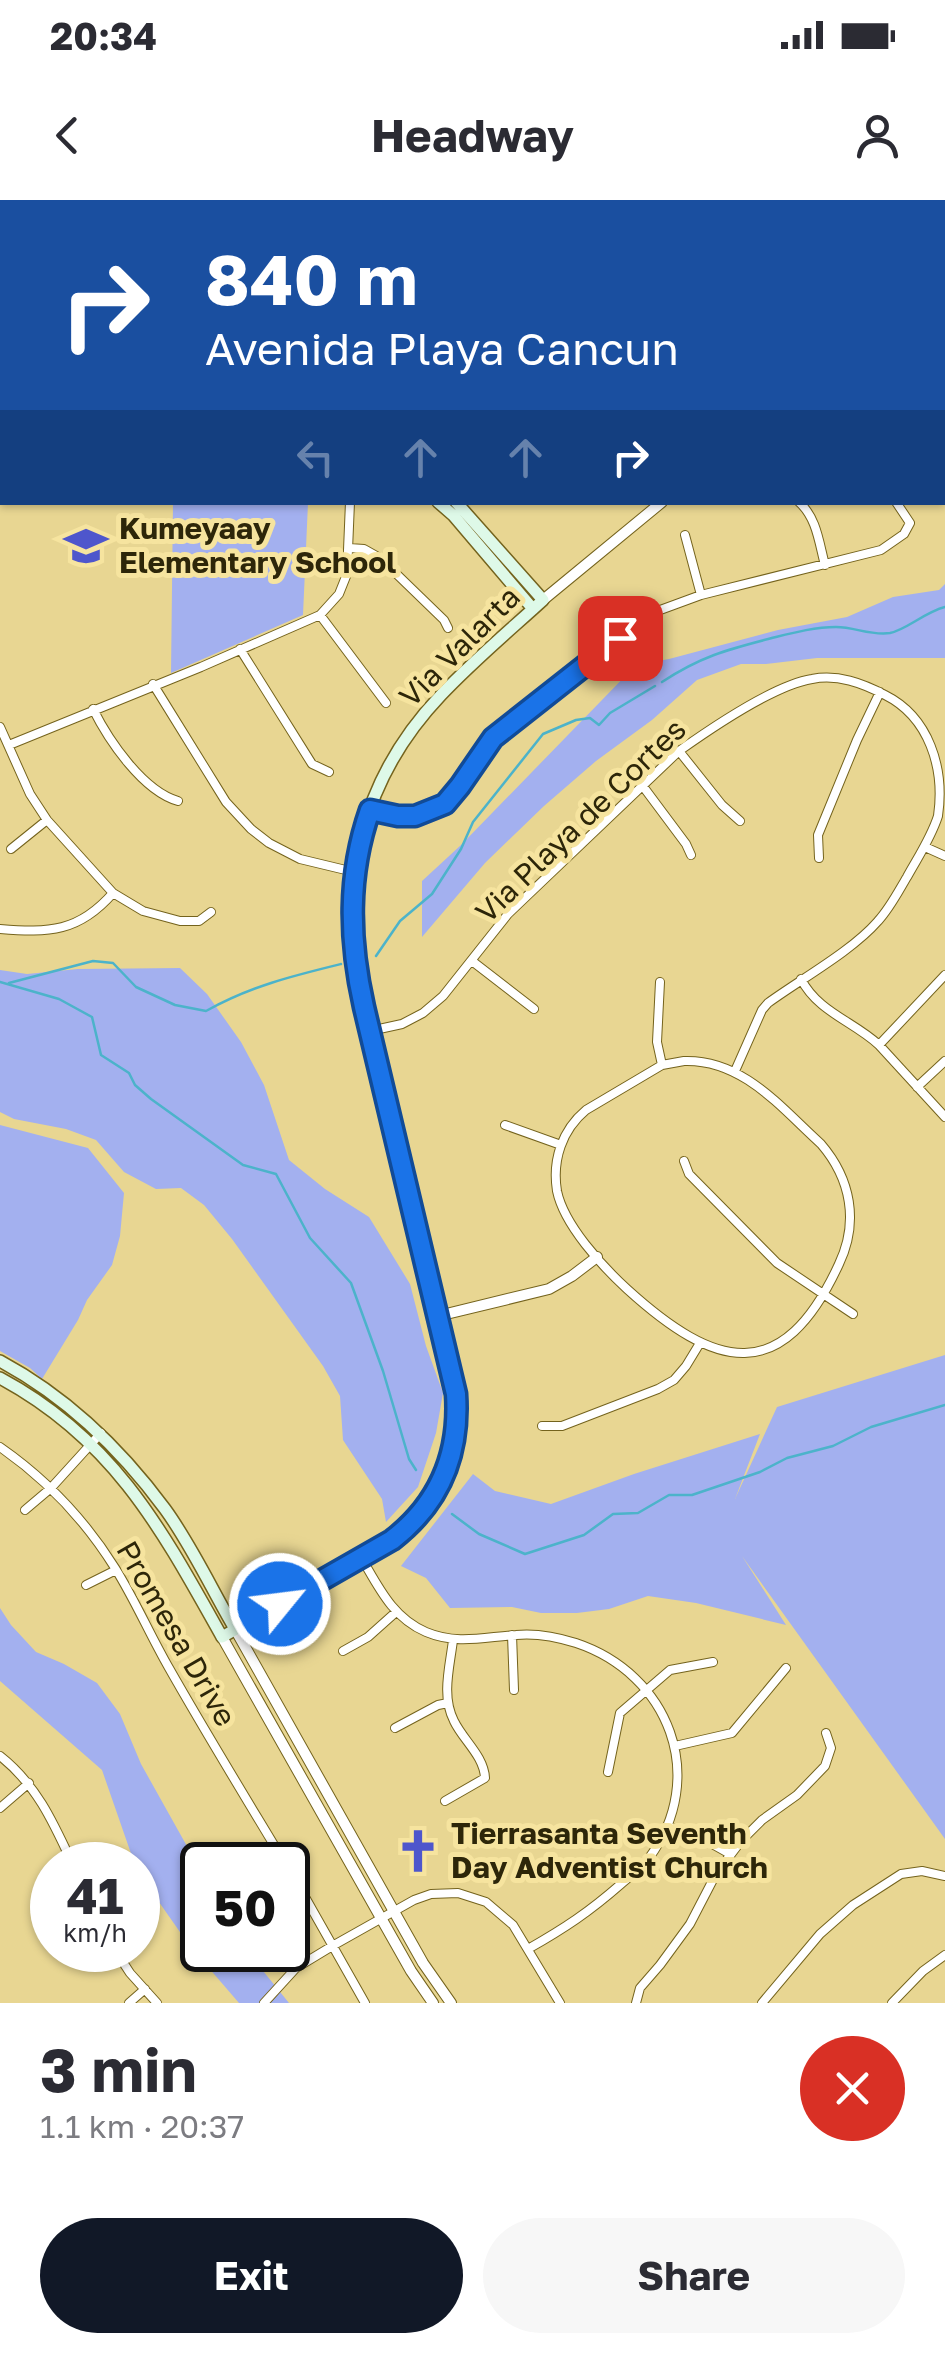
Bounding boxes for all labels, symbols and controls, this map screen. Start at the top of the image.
text: 20:34 [50,13,157,58]
icon: back [40,108,95,163]
text: Headway [371,108,574,162]
icon: person [850,108,905,163]
text: 840 m [205,236,418,320]
icon: right [40,240,170,370]
text: Avenida Playa Cancun [205,321,679,375]
icon: left [288,430,343,485]
icon: ahead [393,430,448,485]
icon: ahead [498,430,553,485]
icon: right [603,430,658,485]
place label: Kumeyaay Elementary School [119,510,396,580]
school or university icon: Kumeyaay Elementary School [62,522,110,570]
street label: Via Valarta [392,579,527,714]
pin [578,596,663,681]
icon: arrive [593,611,648,666]
street label: Via Playa de Cortes [468,711,693,930]
street label: Promesa Drive [109,1535,244,1732]
position arrow [228,1552,332,1656]
place label: Tierrasanta Seventh Day Adventist Church [451,1815,768,1885]
church icon: Tierrasanta Seventh Day Adventist Church [394,1827,442,1875]
speed limit sign: 50 [180,1842,310,1972]
text: 41 [66,1865,123,1925]
text: km/h [63,1917,127,1948]
text: 3 min [40,2033,197,2105]
button: close [800,2036,905,2141]
text: 1.1 km · 20:37 [40,2107,244,2145]
button: Exit [40,2218,463,2333]
button: Share [483,2218,905,2333]

